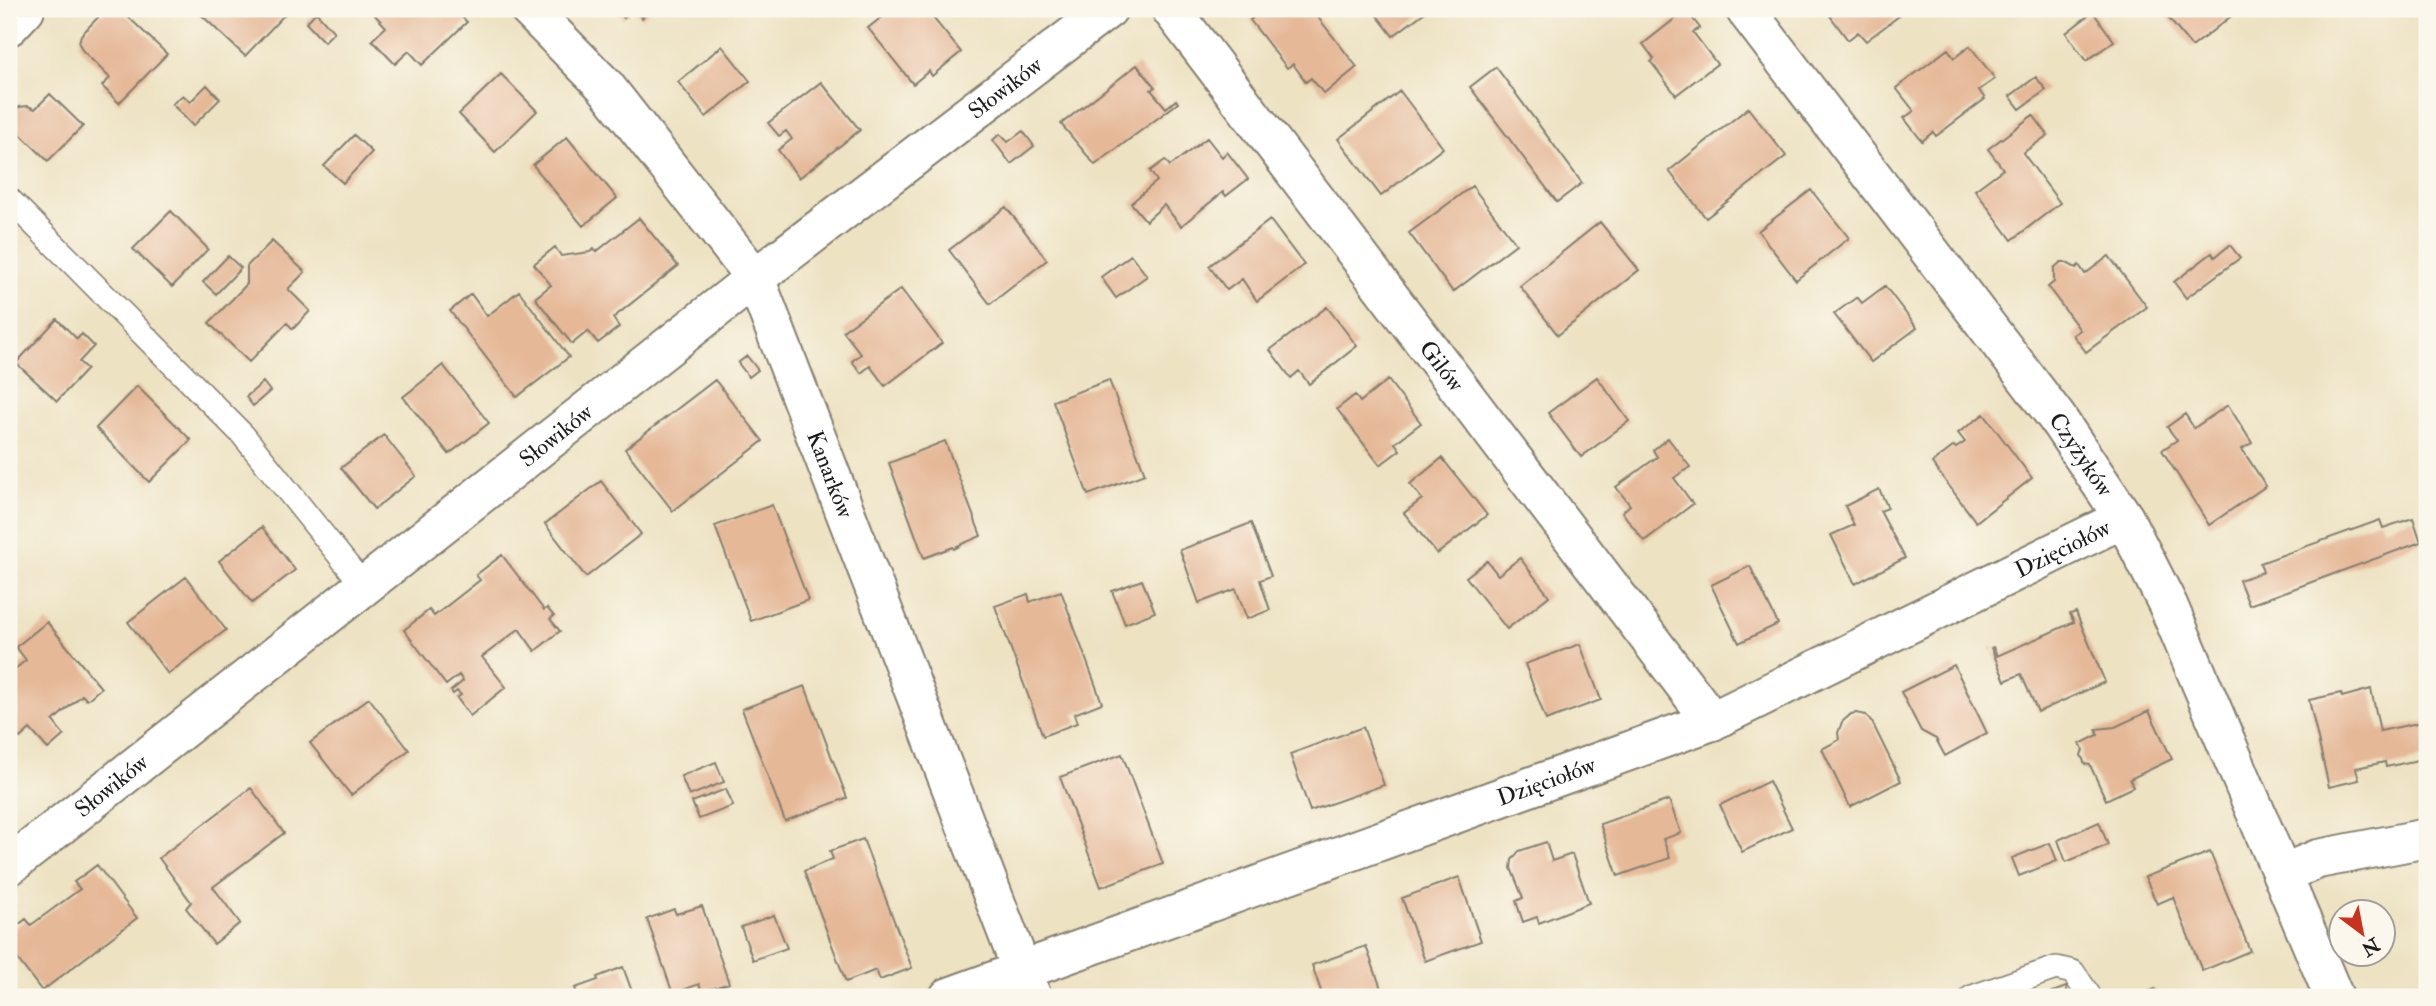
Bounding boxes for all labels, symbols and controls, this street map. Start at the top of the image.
street label: Słowików [962,50,1049,125]
street label: Gilów [1413,335,1471,398]
street label: Słowików [513,397,599,473]
street label: Czyżyków [2042,407,2120,503]
street label: Kanarków [800,427,860,523]
street label: Dzięciołów [2010,513,2116,585]
street label: Słowików [69,748,155,824]
street label: Dzięciołów [1493,750,1600,813]
north arrow [2328,898,2398,968]
text: N [2356,931,2385,962]

